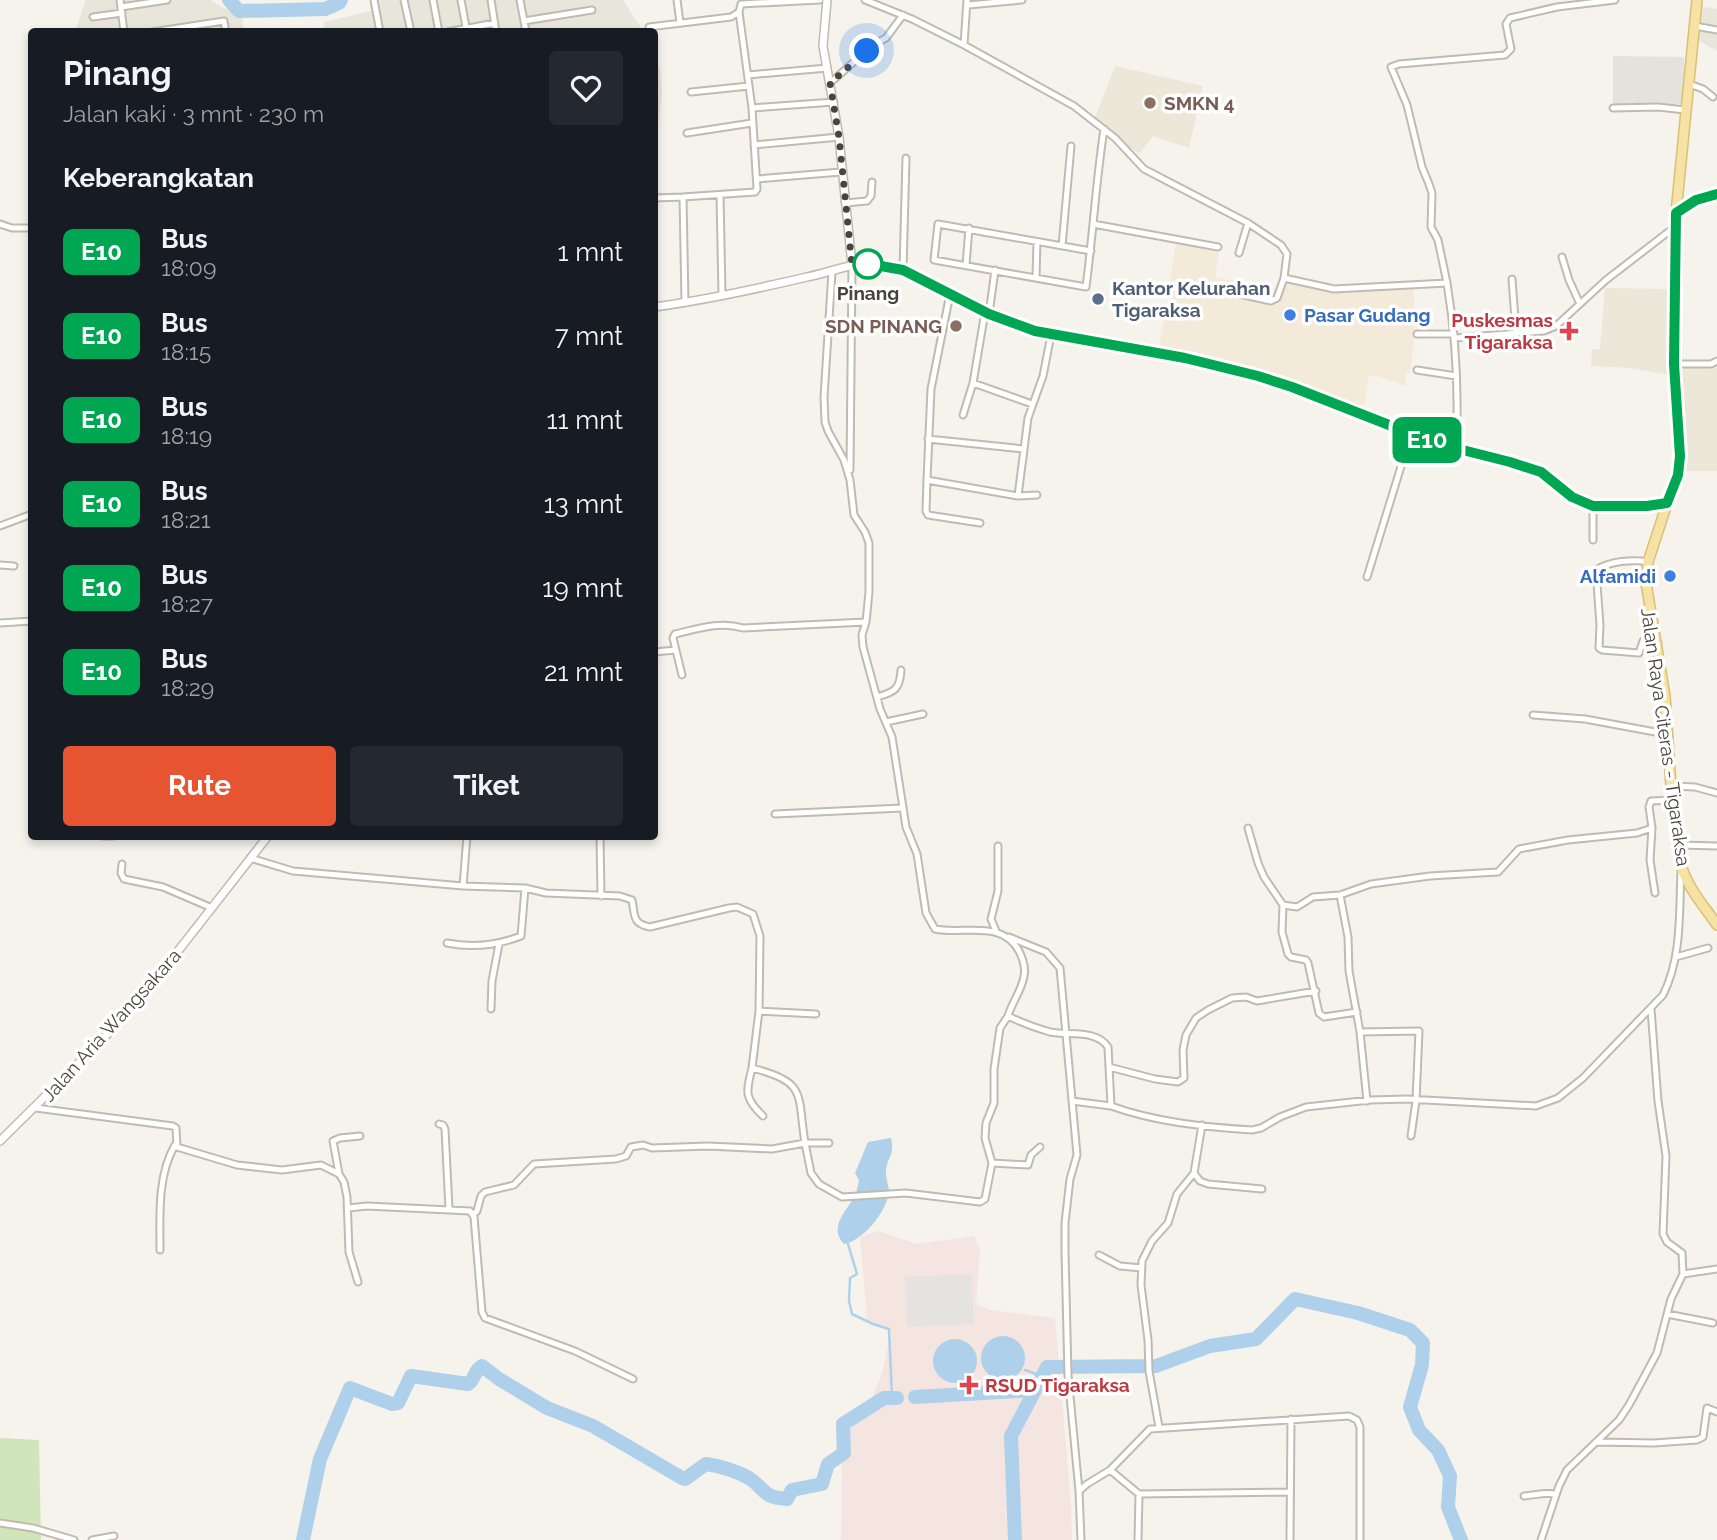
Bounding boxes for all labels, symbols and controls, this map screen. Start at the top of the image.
your location [849,33,884,68]
button: heart [549,51,623,125]
text: Pinang [63,54,172,93]
place label: SMKN 4 [1164,92,1235,114]
marker: SMKN 4 [1142,95,1158,111]
text: Jalan kaki · 3 mnt · 230 m [63,100,324,127]
text: Keberangkatan [63,163,254,193]
text: Bus [161,224,208,254]
text: E10 [81,237,122,266]
text: 1 mnt [558,237,623,267]
marker: Pinang [853,249,883,279]
text: 18:09 [161,254,216,281]
place label: Kantor Kelurahan Tigaraksa [1112,277,1270,321]
place label: Pinang [837,282,899,304]
marker: Kantor Kelurahan Tigaraksa [1090,291,1106,307]
place label: Pasar Gudang [1304,304,1431,326]
marker: Pasar Gudang [1282,307,1298,323]
text: Bus [161,308,208,338]
place label: Puskesmas Tigaraksa [1451,309,1553,353]
place label: SDN PINANG [825,315,942,337]
marker: SDN PINANG [948,318,964,334]
text: E10 [81,321,122,350]
text: 7 mnt [555,321,623,351]
marker: Puskesmas Tigaraksa [1559,321,1579,341]
text: 18:15 [161,338,211,365]
text: Bus [161,392,208,422]
text: E10 [81,405,122,434]
text: 11 mnt [546,405,623,435]
line badge: E10 [1387,417,1467,463]
text: 18:19 [161,422,212,449]
text: E10 [1406,425,1448,454]
text: Bus [161,476,208,506]
text: E10 [81,489,122,518]
text: 13 mnt [544,489,623,519]
text: 18:21 [161,506,211,533]
text: Bus [161,560,208,590]
place label: Alfamidi [1580,565,1656,587]
marker: Alfamidi [1662,568,1678,584]
text: E10 [81,573,122,602]
text: 19 mnt [542,573,623,603]
text: 18:27 [161,590,213,617]
street label: Jalan Raya Citeras - Tigaraksa [1637,606,1695,868]
text: Bus [161,644,208,674]
text: E10 [81,657,122,686]
text: 21 mnt [544,657,623,687]
text: 18:29 [161,674,214,701]
button: Rute [63,746,336,826]
button: Tiket [350,746,623,826]
street label: Jalan Aria Wangsakara [37,944,185,1106]
place label: RSUD Tigaraksa [985,1374,1130,1396]
marker: RSUD Tigaraksa [959,1375,979,1395]

